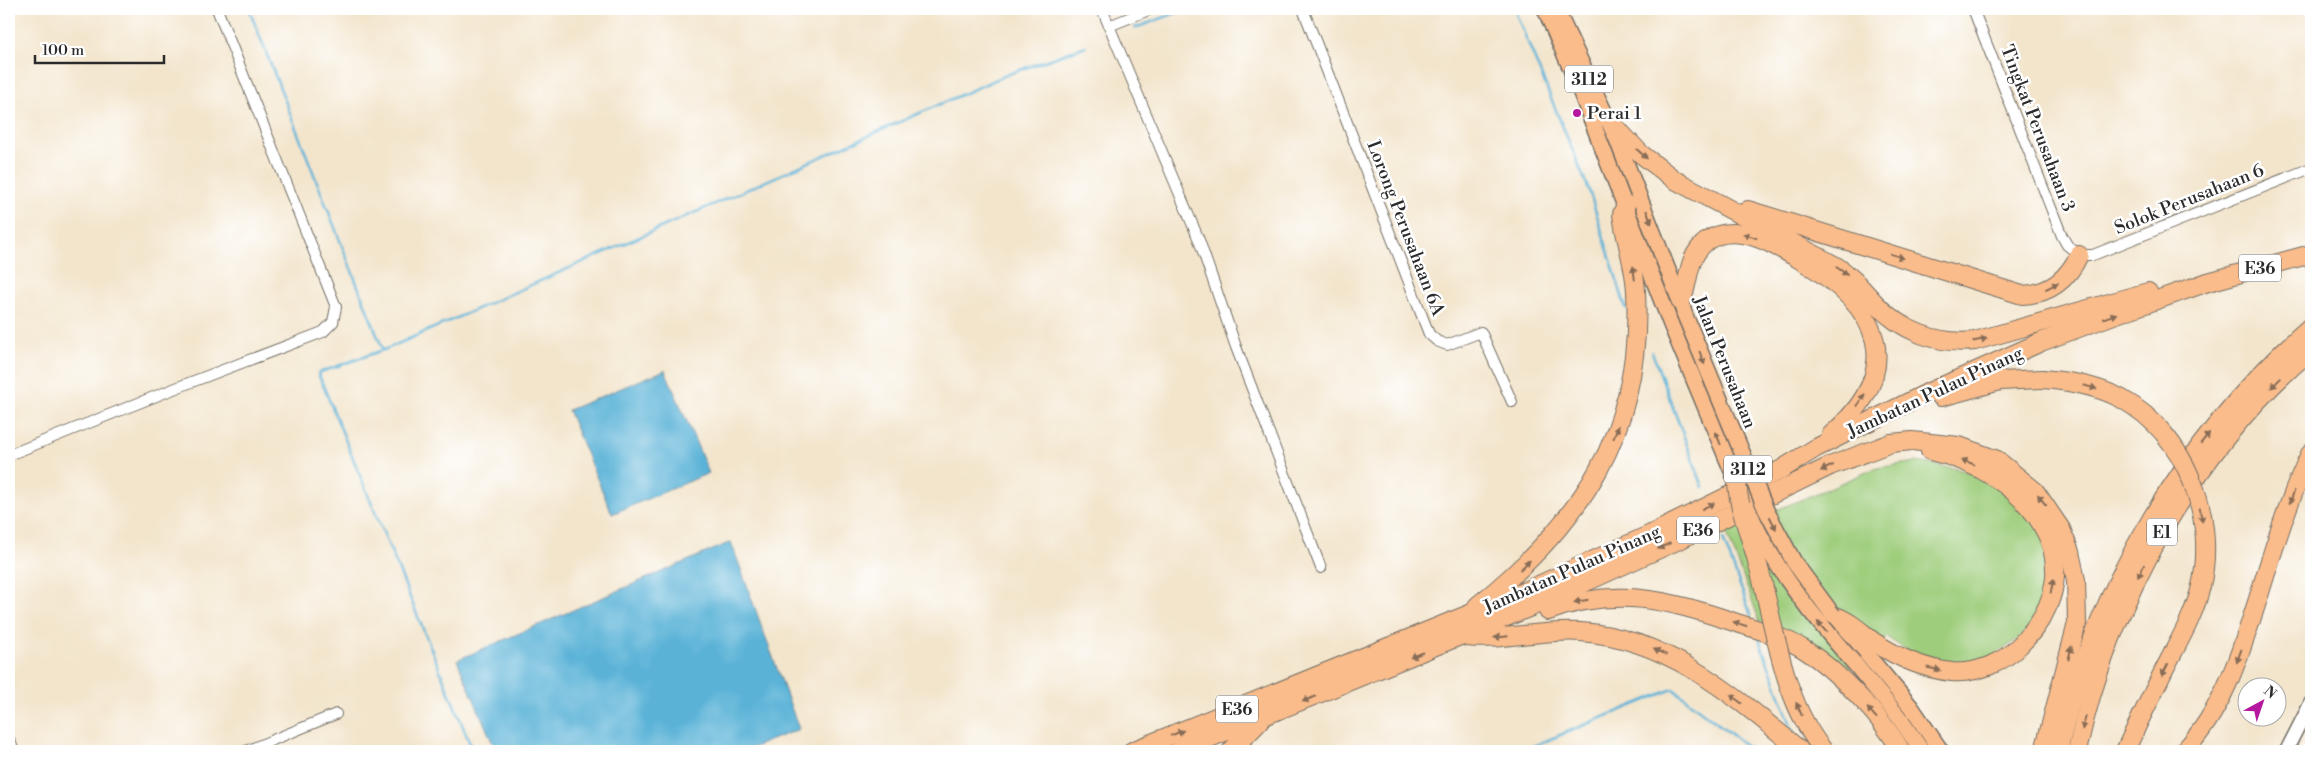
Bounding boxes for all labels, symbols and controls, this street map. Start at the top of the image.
scale bar [35,32,164,64]
text: 100 m [42,41,84,60]
street label: Tingkat Perusahaan 3 [1995,42,2080,215]
road number: 3112 [1565,66,1613,92]
place label: Perai 1 [1587,102,1642,125]
marker: Perai 1 [1571,107,1583,119]
street label: Lorong Perusahaan 6A [1361,137,1450,320]
one-way arrow [1635,148,1647,160]
street label: Solok Perusahaan 6 [2111,159,2267,240]
one-way arrow [1645,210,1653,224]
one-way arrow [1742,232,1757,240]
one-way arrow [1889,253,1904,261]
road number: E36 [2239,254,2281,282]
one-way arrow [1630,264,1638,280]
one-way arrow [1835,266,1849,276]
one-way arrow [2045,282,2059,290]
street label: Jalan Perusahaan [1687,292,1762,432]
one-way arrow [2102,312,2117,319]
one-way arrow [1972,336,1988,344]
street label: Jambatan Pulau Pinang [1843,341,2027,444]
one-way arrow [1698,351,1706,366]
one-way arrow [2270,377,2282,389]
one-way arrow [2082,383,2097,391]
one-way arrow [1856,394,1866,407]
one-way arrow [1612,424,1620,439]
one-way arrow [1714,431,1722,445]
one-way arrow [2199,432,2210,445]
road number: 3112 [1724,456,1772,482]
one-way arrow [1961,458,1975,466]
one-way arrow [1820,465,1834,473]
one-way arrow [2288,490,2296,505]
one-way arrow [2037,494,2048,507]
one-way arrow [1701,501,1715,509]
one-way arrow [2198,508,2206,524]
road number: E36 [1677,516,1719,544]
one-way arrow [1769,516,1777,531]
road number: E1 [2147,518,2177,546]
street label: Jambatan Pulau Pinang [1479,520,1665,619]
one-way arrow [1657,543,1671,551]
one-way arrow [1518,559,1530,571]
one-way arrow [2137,564,2145,579]
one-way arrow [2049,578,2057,594]
one-way arrow [1573,598,1589,606]
one-way arrow [1732,619,1747,627]
one-way arrow [1816,620,1827,633]
one-way arrow [1492,633,1508,641]
one-way arrow [2066,646,2074,661]
one-way arrow [1653,647,1667,655]
one-way arrow [2235,649,2243,664]
one-way arrow [1410,652,1424,660]
one-way arrow [2161,662,2169,677]
one-way arrow [1926,665,1942,673]
north arrow [2238,678,2288,728]
text: N [2260,682,2280,703]
one-way arrow [1729,694,1742,704]
one-way arrow [1301,695,1316,703]
road number: E36 [1216,696,1258,722]
one-way arrow [1795,702,1803,716]
one-way arrow [1866,706,1877,719]
one-way arrow [2079,716,2087,731]
one-way arrow [1170,729,1185,737]

